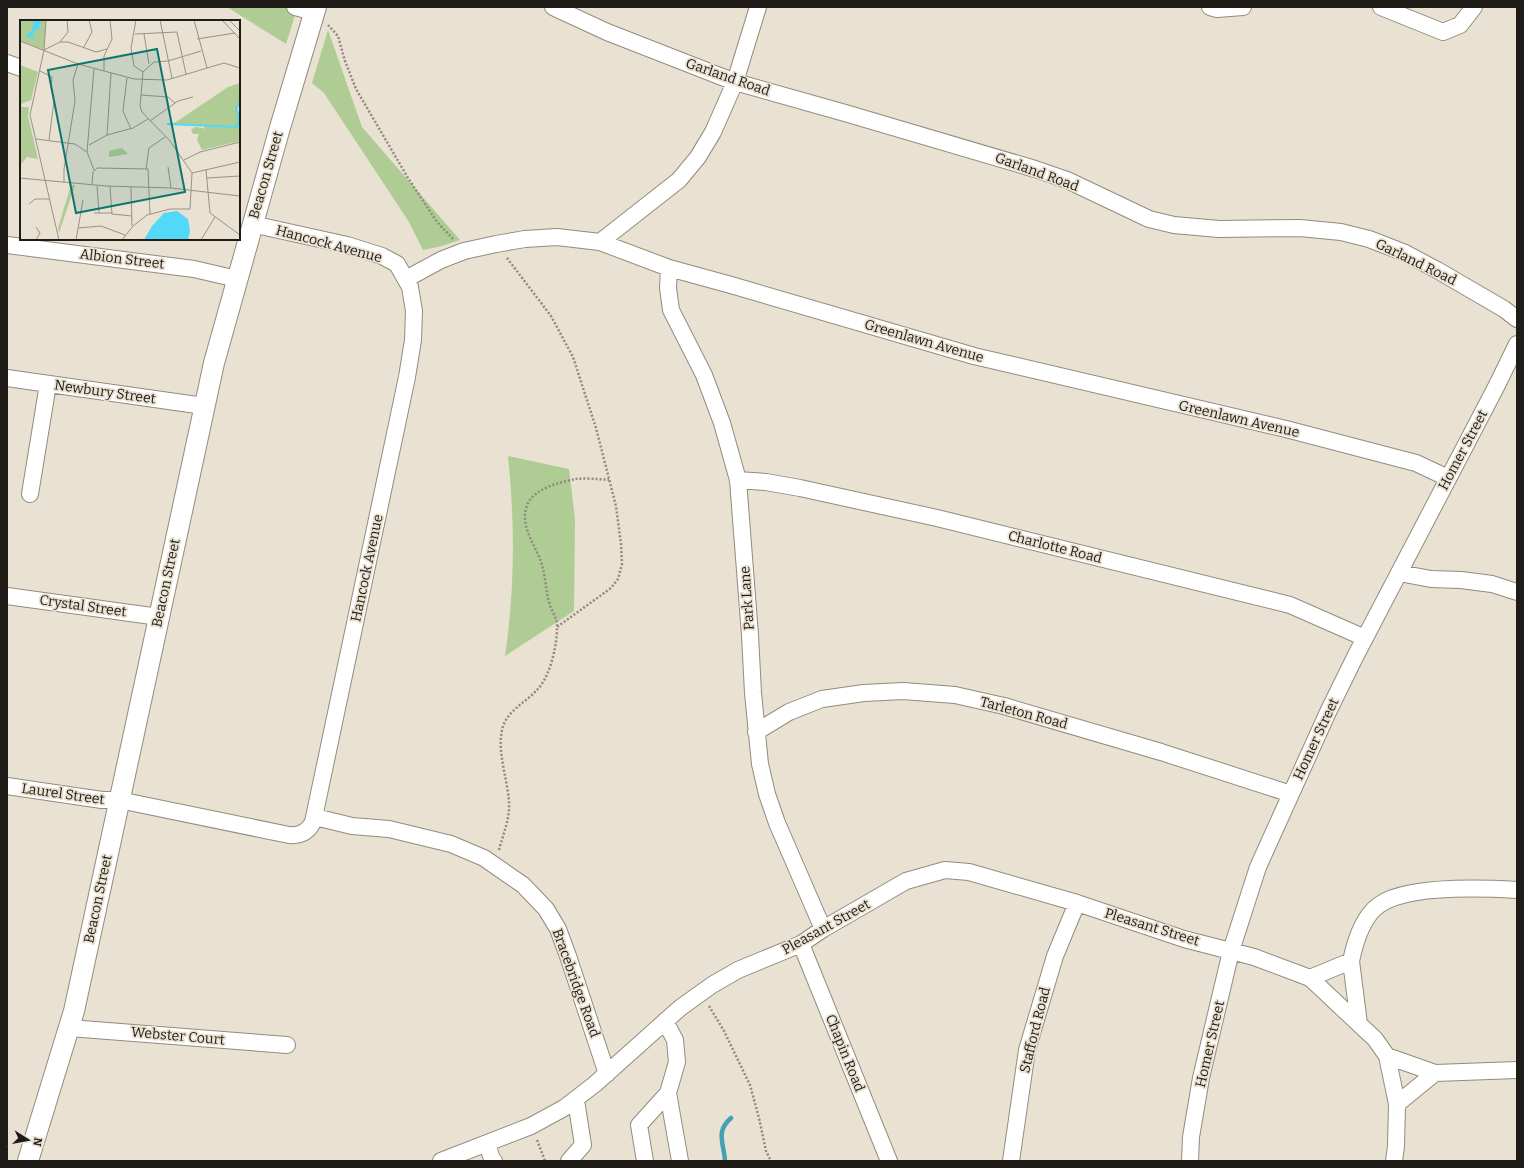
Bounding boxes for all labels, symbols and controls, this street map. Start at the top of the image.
inset map [20,20,240,240]
street label: Garland Road [684,55,772,99]
street label: Beacon Street [245,129,287,221]
street label: Garland Road [993,149,1081,195]
street label: Hancock Avenue [274,222,384,266]
street label: Garland Road [1373,235,1459,289]
street label: Albion Street [79,245,165,273]
street label: Greenlawn Avenue [862,316,986,366]
street label: Newbury Street [53,376,157,408]
street label: Greenlawn Avenue [1177,397,1301,441]
street label: Homer Street [1435,407,1491,493]
street label: Hancock Avenue [347,513,387,623]
street label: Charlotte Road [1006,527,1104,567]
street label: Beacon Street [148,537,184,629]
street label: Park Lane [736,565,758,631]
street label: Crystal Street [38,591,128,621]
street label: Tarleton Road [978,693,1070,733]
street label: Homer Street [1290,695,1342,783]
street label: Laurel Street [20,780,106,808]
street label: Beacon Street [80,853,116,945]
street label: Pleasant Street [779,896,873,958]
street label: Pleasant Street [1103,905,1201,949]
street label: Bracebridge Road [548,926,604,1040]
street label: Stafford Road [1016,985,1054,1075]
street label: Homer Street [1192,999,1228,1089]
street label: Chapin Road [822,1012,868,1094]
street label: Webster Court [130,1023,226,1049]
north arrow [8,1120,48,1160]
text: N [30,1136,45,1148]

